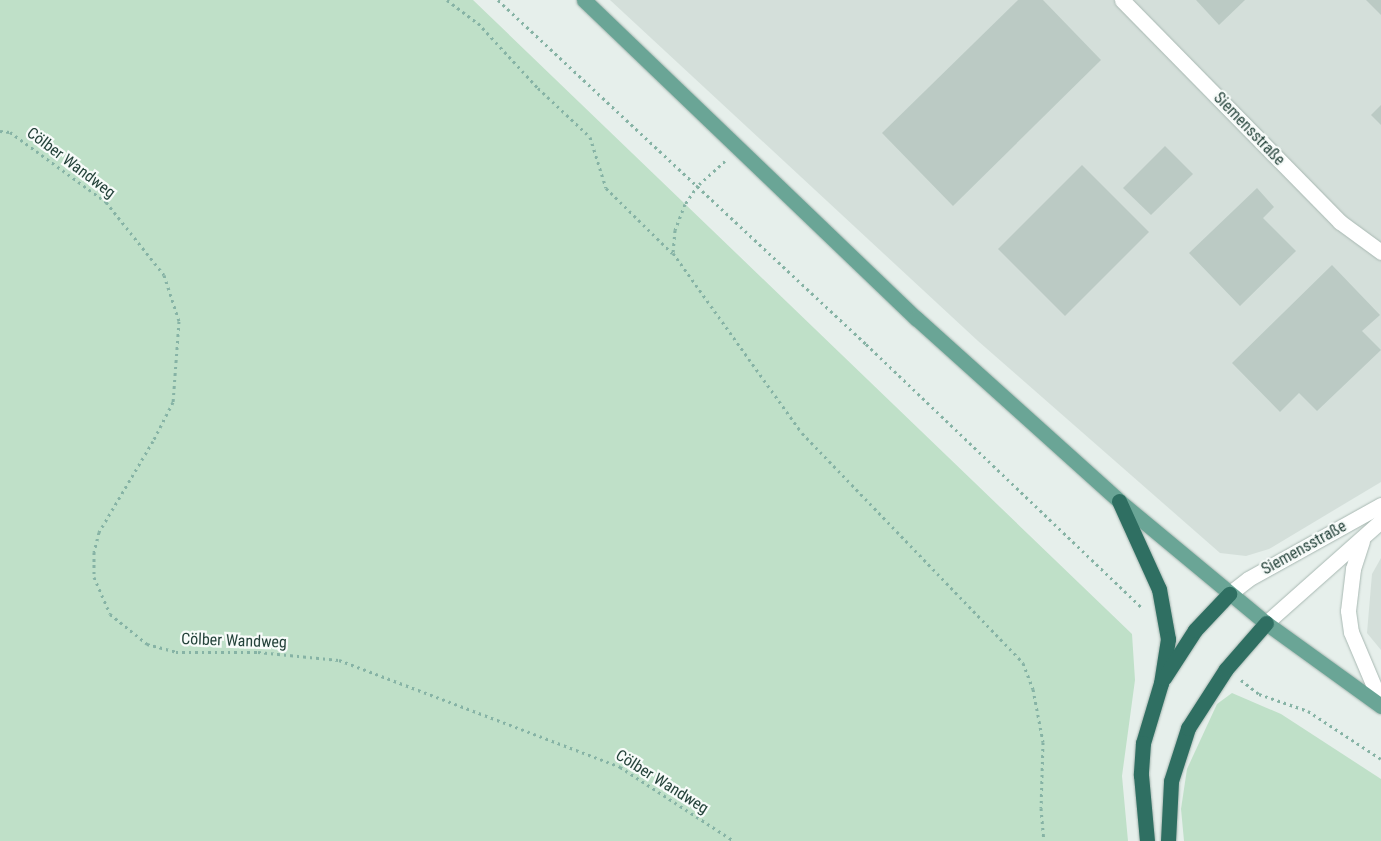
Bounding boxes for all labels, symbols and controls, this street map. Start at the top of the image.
street label: Siemensstraße [1209,88,1289,170]
street label: Cölber Wandweg [23,124,119,202]
street label: Siemensstraße [1258,517,1350,579]
street label: Cölber Wandweg [181,630,287,652]
street label: Cölber Wandweg [612,746,712,818]

